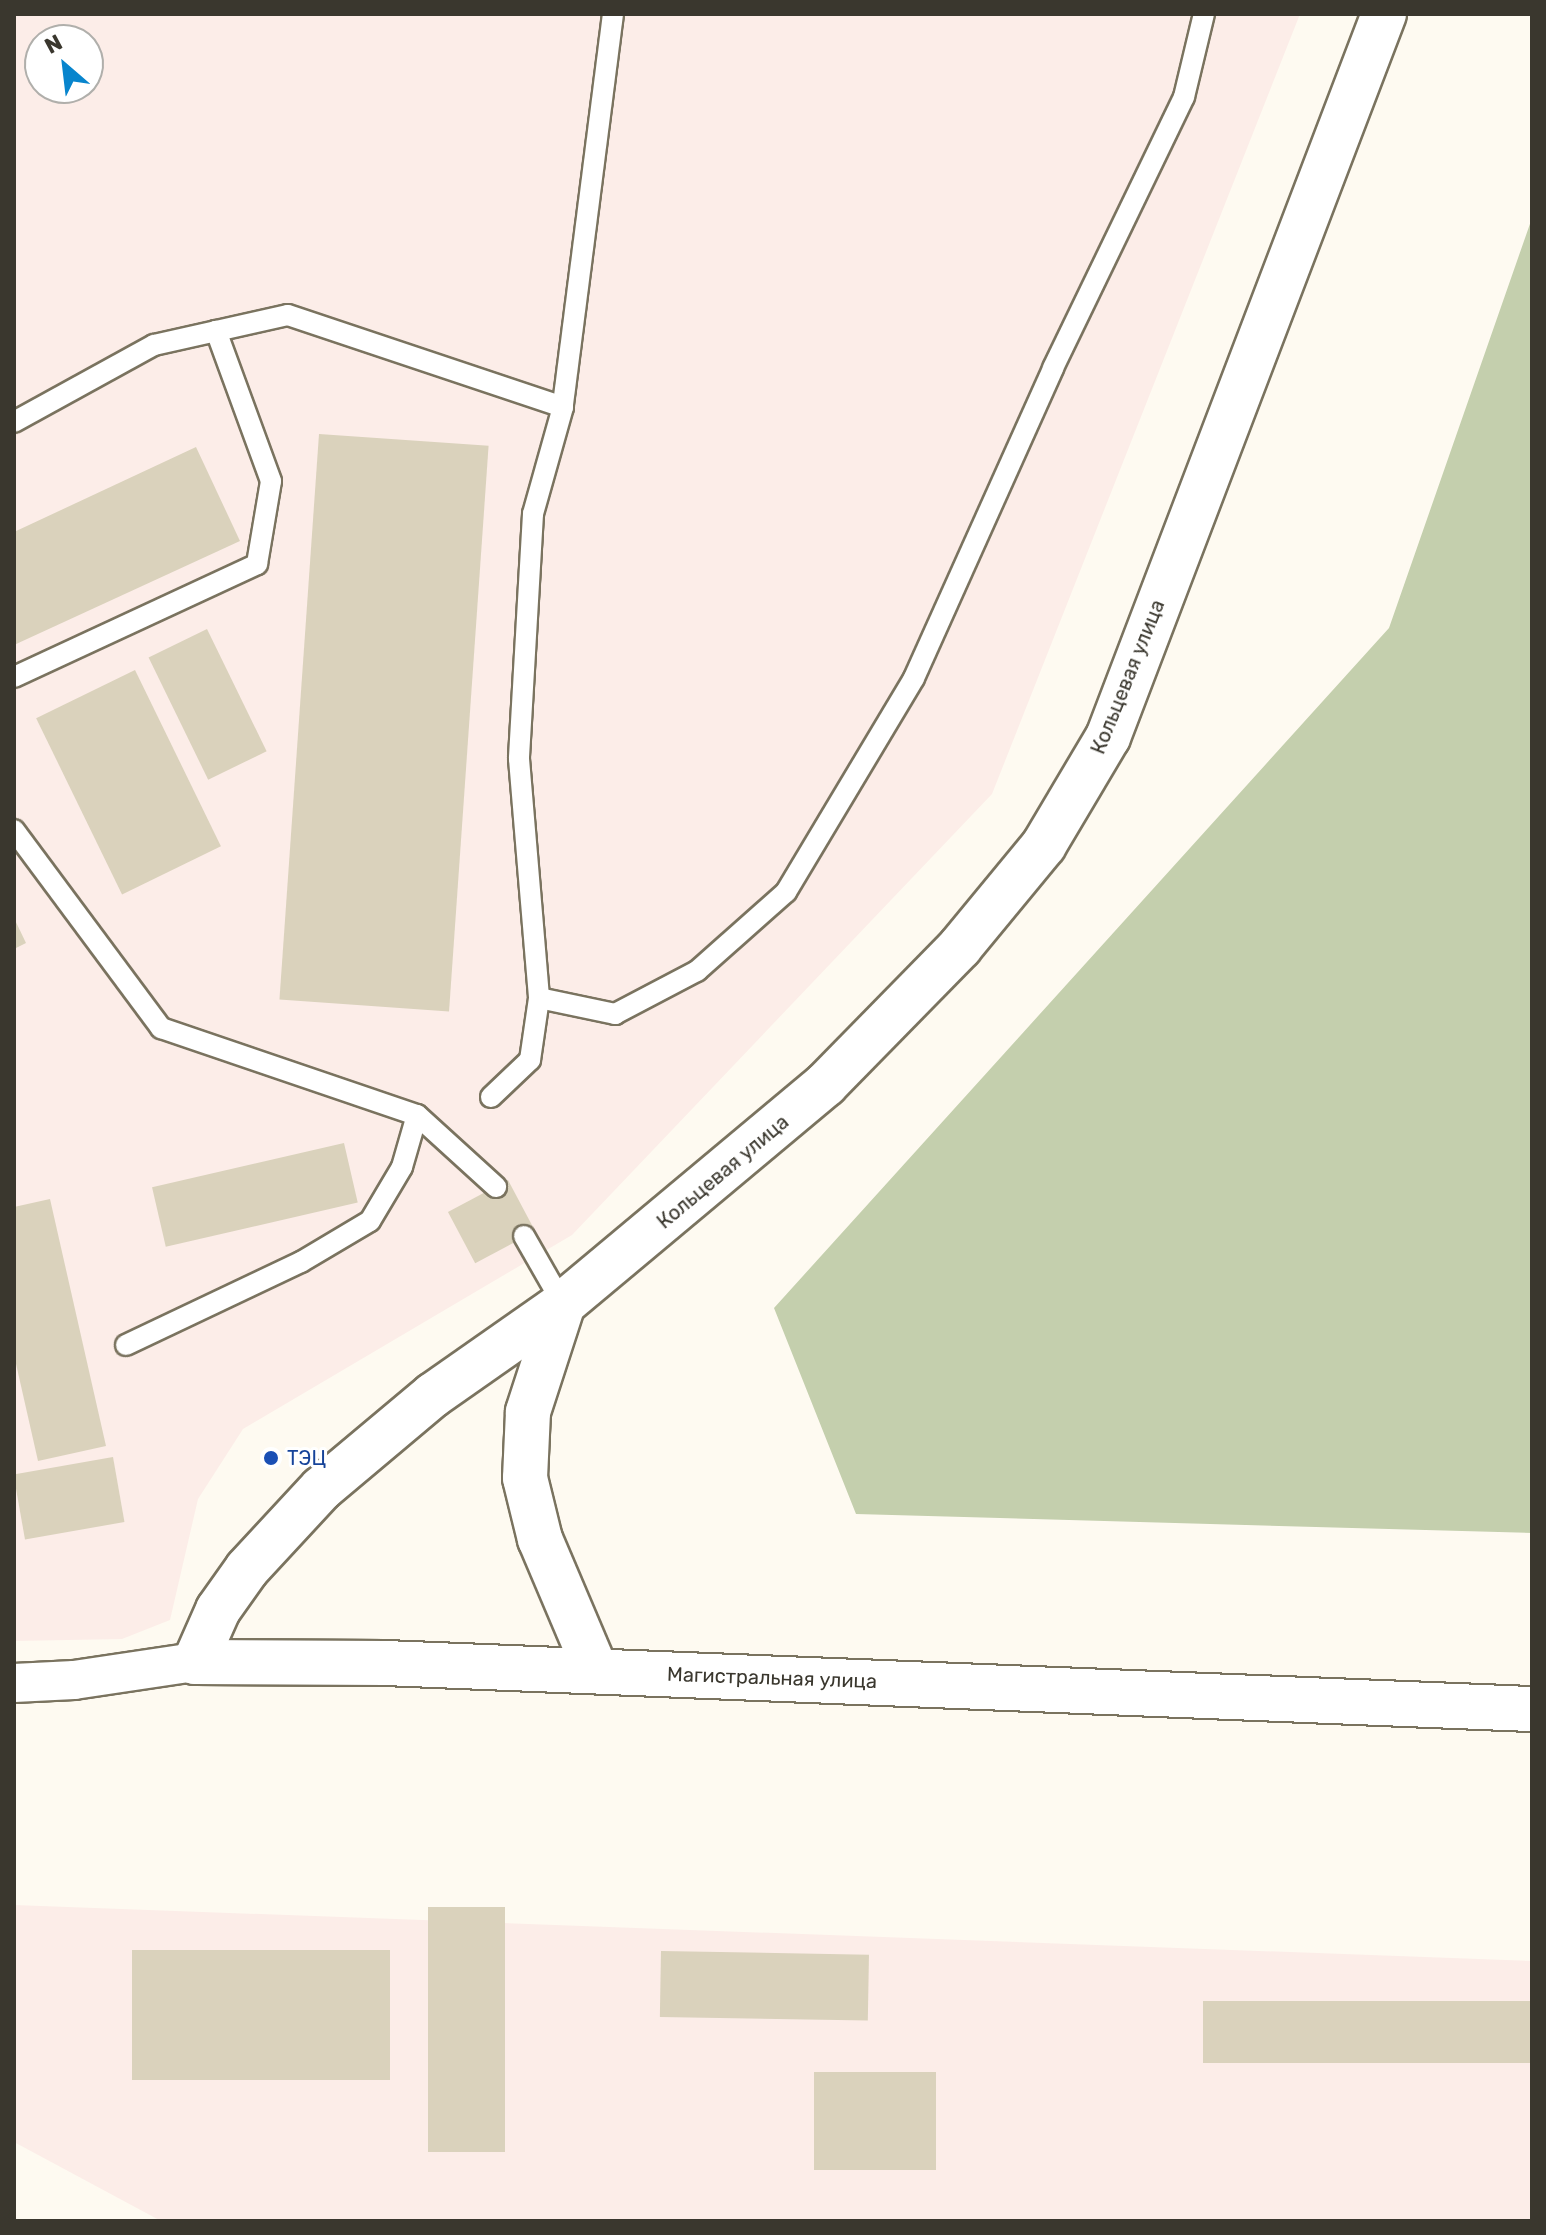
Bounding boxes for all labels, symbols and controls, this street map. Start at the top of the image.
north arrow [24,24,104,104]
text: N [40,29,67,60]
street label: Кольцевая улица [1086,596,1170,758]
street label: Кольцевая улица [652,1110,794,1234]
place label: ТЭЦ [287,1446,326,1470]
marker: ТЭЦ [262,1449,280,1467]
street label: Магистральная улица [667,1662,877,1694]

